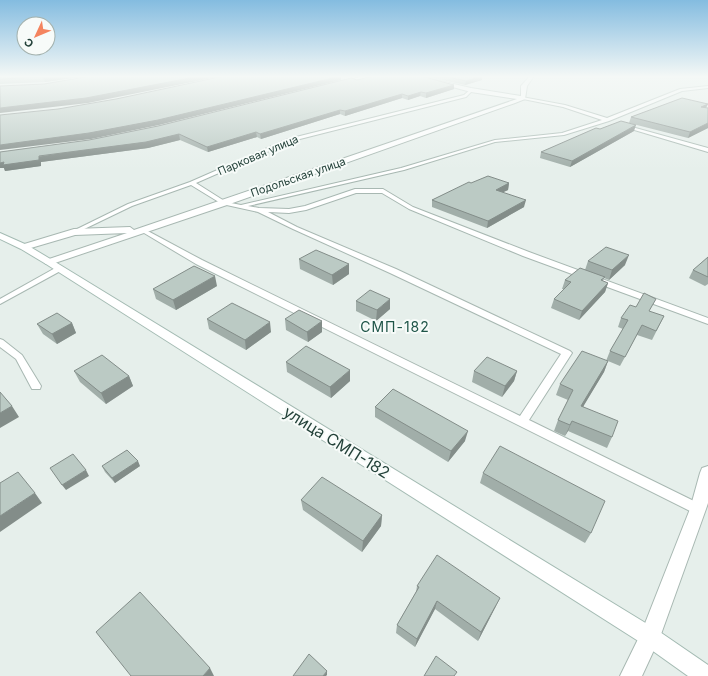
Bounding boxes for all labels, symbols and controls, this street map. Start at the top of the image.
north arrow [16,16,56,56]
text: С [21,35,37,51]
street label: Парковая улица [216,132,300,178]
street label: Подольская улица [249,154,347,200]
district label: СМП-182 [360,318,430,335]
street label: улица СМП-182 [280,401,394,483]

